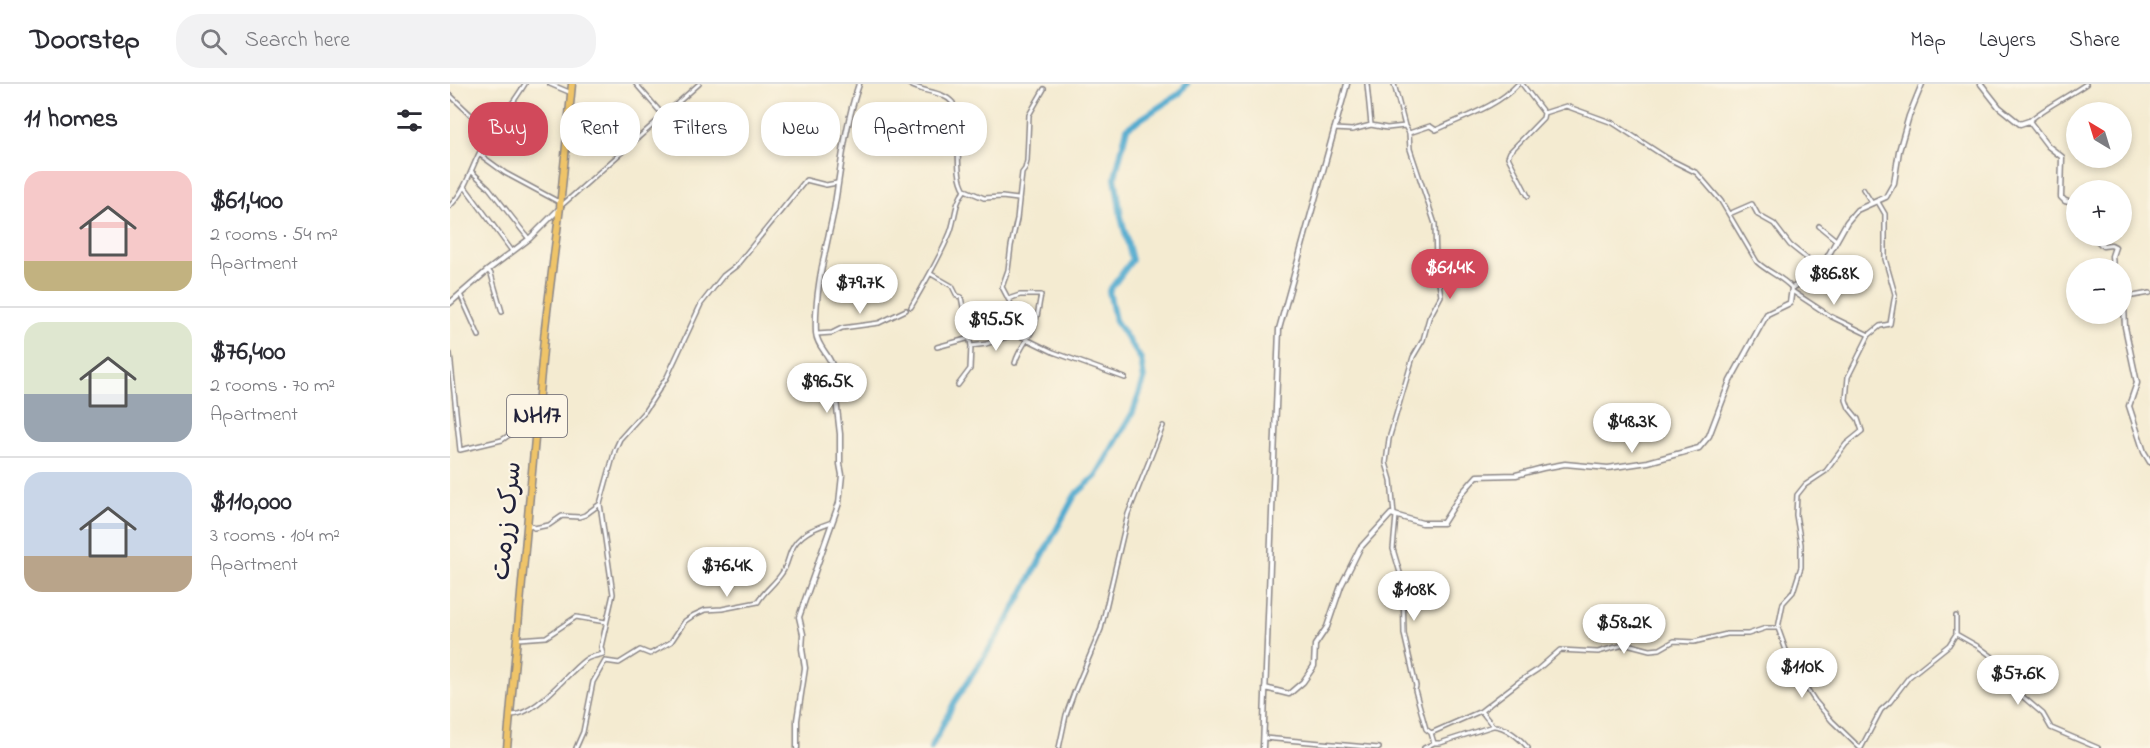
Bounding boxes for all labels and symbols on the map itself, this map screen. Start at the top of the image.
north arrow [2066,102,2132,168]
pin: $61.4K [1401,249,1499,300]
pin: $86.8K [1785,255,1883,306]
pin: $79.7K [811,264,909,315]
pin: $95.5K [947,301,1045,352]
pin: $96.5K [778,363,876,414]
road number: NH17 [507,395,567,437]
pin: $48.3K [1583,403,1681,454]
street label: سرک زرمت [483,460,533,582]
pin: $76.4K [678,547,776,598]
pin: $108K [1372,571,1456,622]
pin: $58.2K [1575,604,1673,655]
pin: $110K [1760,648,1844,699]
pin: $57.6K [1969,655,2067,706]

